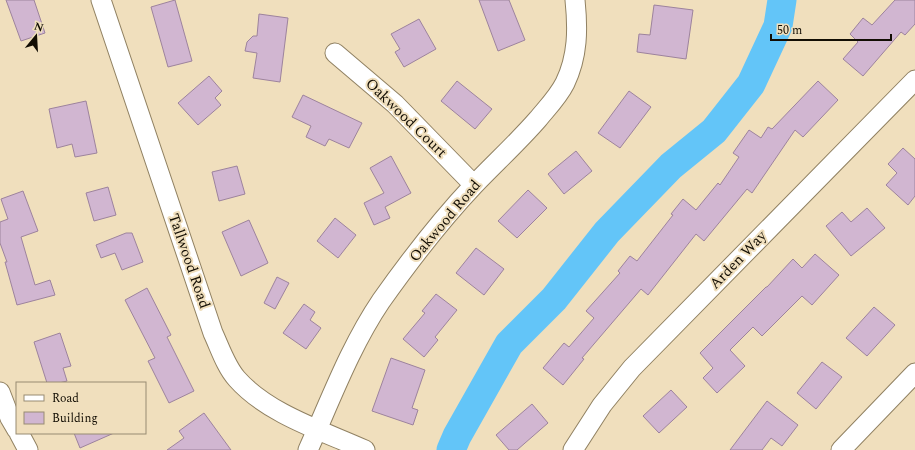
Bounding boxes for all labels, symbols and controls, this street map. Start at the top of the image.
north arrow [16,16,56,56]
scale bar [771,16,891,42]
text: N [32,17,46,36]
text: 50 m [777,21,802,40]
street label: Oakwood Court [360,73,452,163]
street label: Oakwood Road [404,175,486,267]
street label: Tallwood Road [162,210,216,312]
street label: Arden Way [704,225,773,295]
legend [16,382,146,434]
text: Road [52,389,79,408]
text: Building [52,409,98,428]

